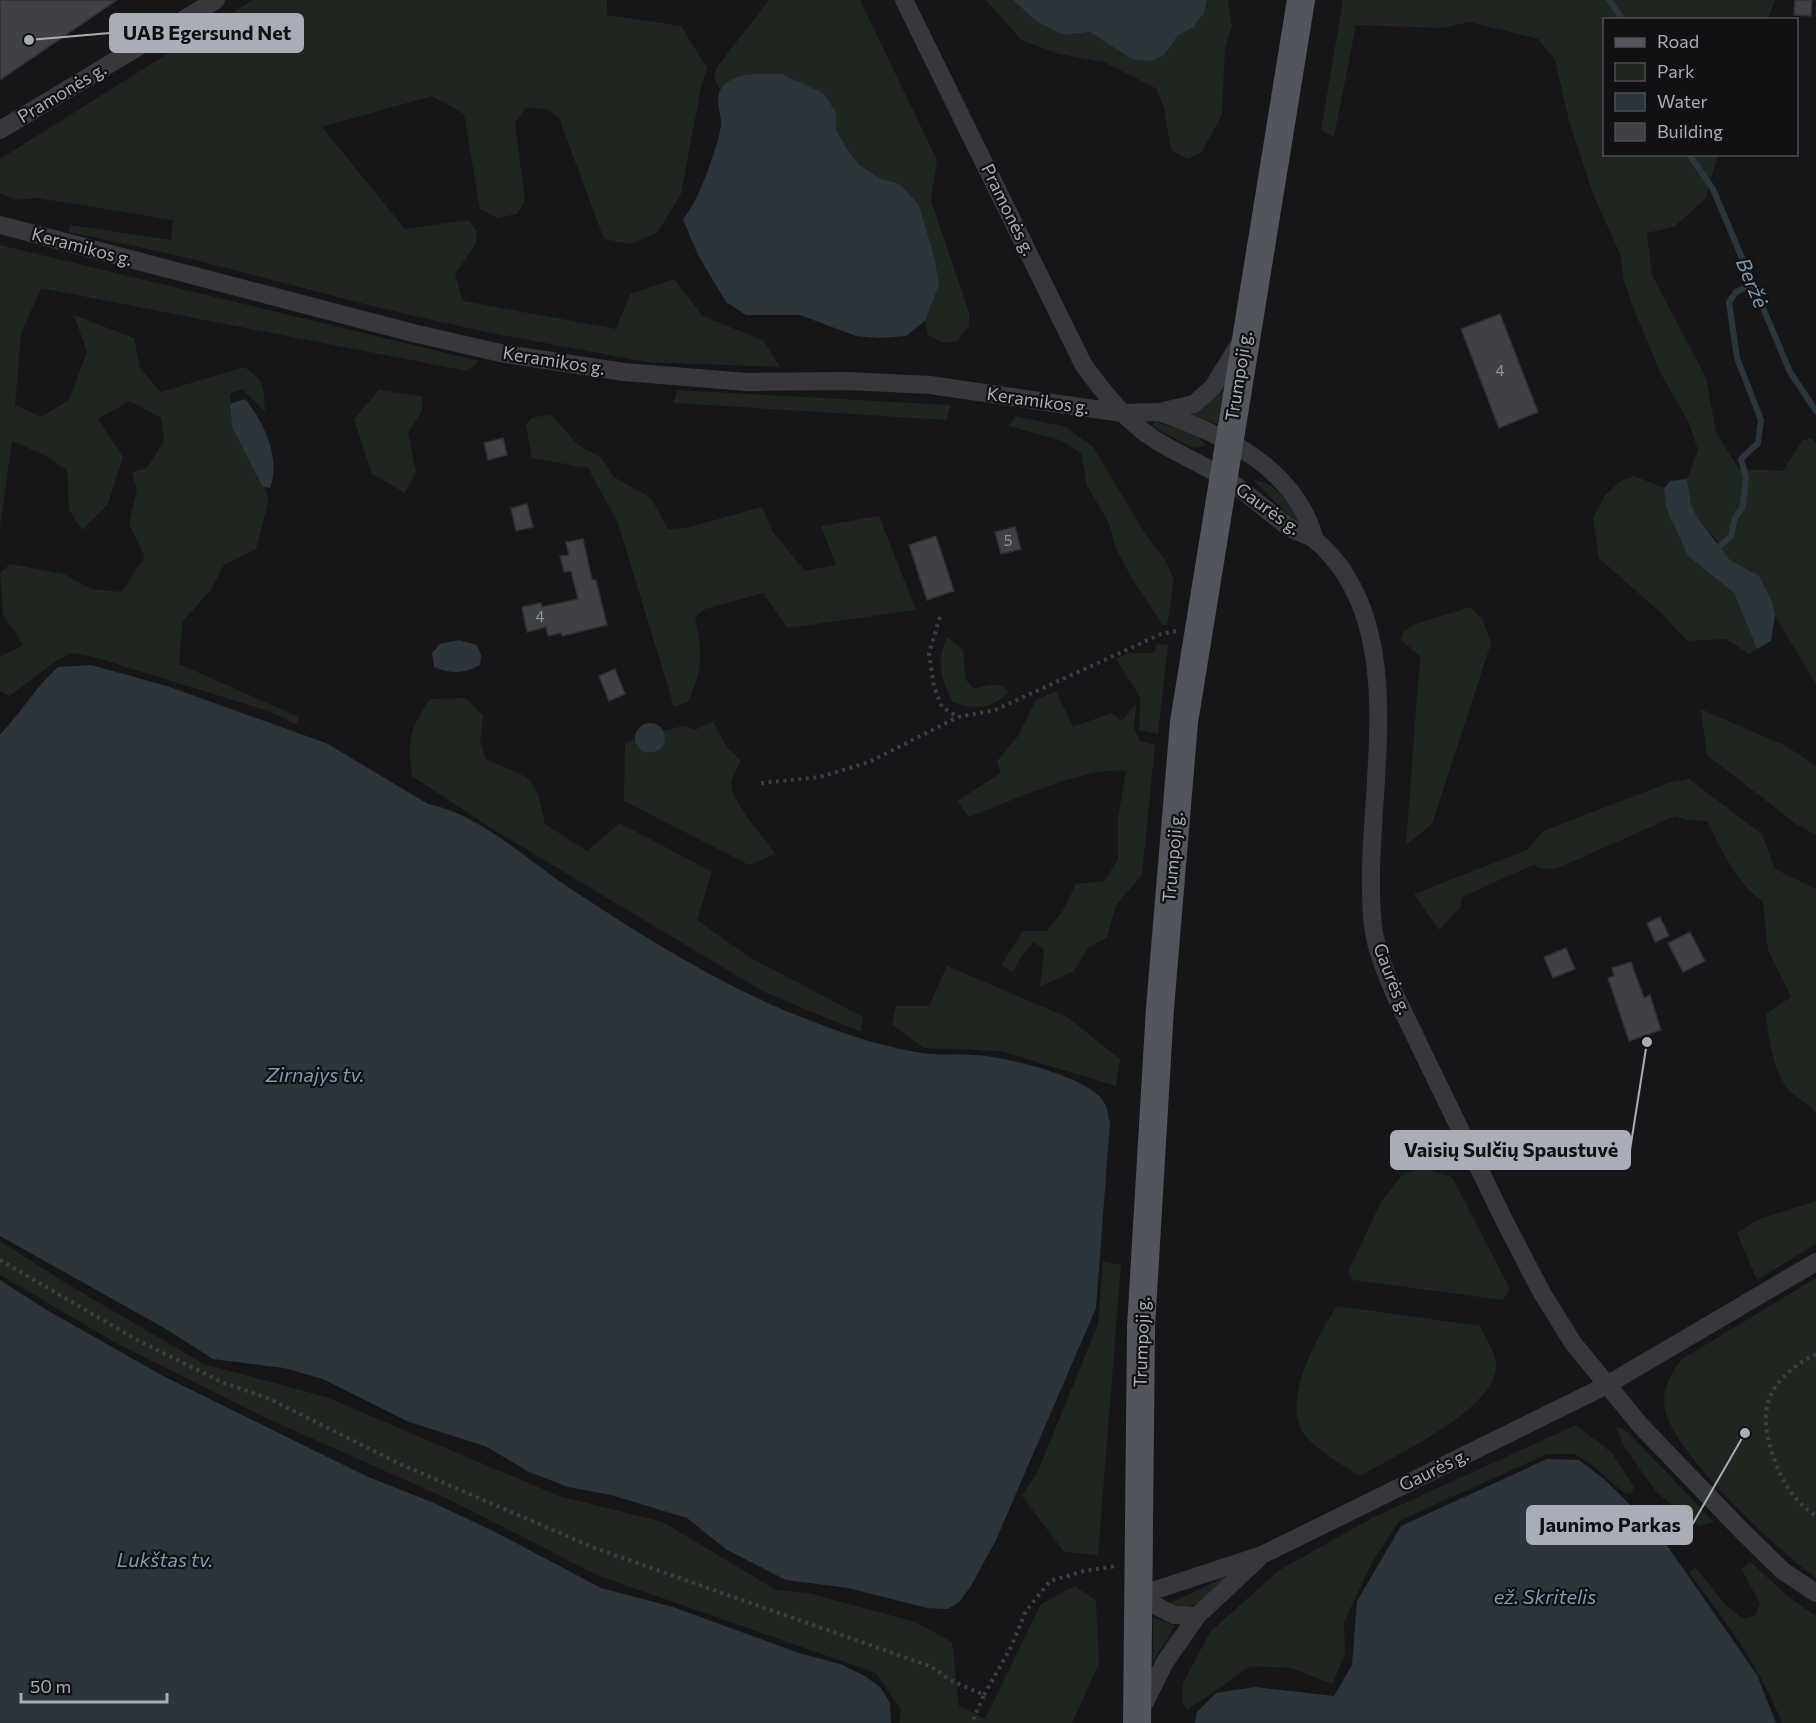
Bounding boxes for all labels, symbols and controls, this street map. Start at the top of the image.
callout: UAB Egersund Net [110,14,303,52]
legend [1603,18,1798,156]
text: UAB Egersund Net [123,20,291,44]
text: Road [1657,30,1699,52]
street label: Pramonės g. [13,57,110,127]
text: Park [1657,60,1695,82]
text: Water [1657,90,1708,112]
text: Building [1657,120,1723,142]
street label: Pramonės g. [977,160,1041,259]
street label: Keramikos g. [30,222,135,270]
water label: Beržė [1732,254,1774,312]
street label: Trumpoji g. [1220,329,1256,423]
street label: Keramikos g. [501,341,607,379]
house number: 4 [1496,361,1505,379]
street label: Keramikos g. [985,382,1091,418]
street label: Gaurės g. [1232,477,1305,539]
house number: 5 [1004,531,1012,549]
house number: 4 [536,607,545,625]
street label: Trumpoji g. [1157,811,1187,903]
street label: Gaurės g. [1369,940,1417,1017]
water label: Zirnajys tv. [264,1062,365,1086]
callout: Vaisių Sulčių Spaustuvė [1391,1131,1630,1169]
text: Vaisių Sulčių Spaustuvė [1404,1137,1618,1161]
street label: Trumpoji g. [1128,1296,1154,1388]
street label: Gaurės g. [1395,1443,1472,1495]
callout: Jaunimo Parkas [1527,1506,1692,1544]
text: Jaunimo Parkas [1539,1512,1681,1536]
water label: Lukštas tv. [117,1547,213,1571]
water label: ež. Skritelis [1494,1584,1596,1608]
scale bar [21,1666,166,1704]
text: 50 m [30,1675,71,1697]

